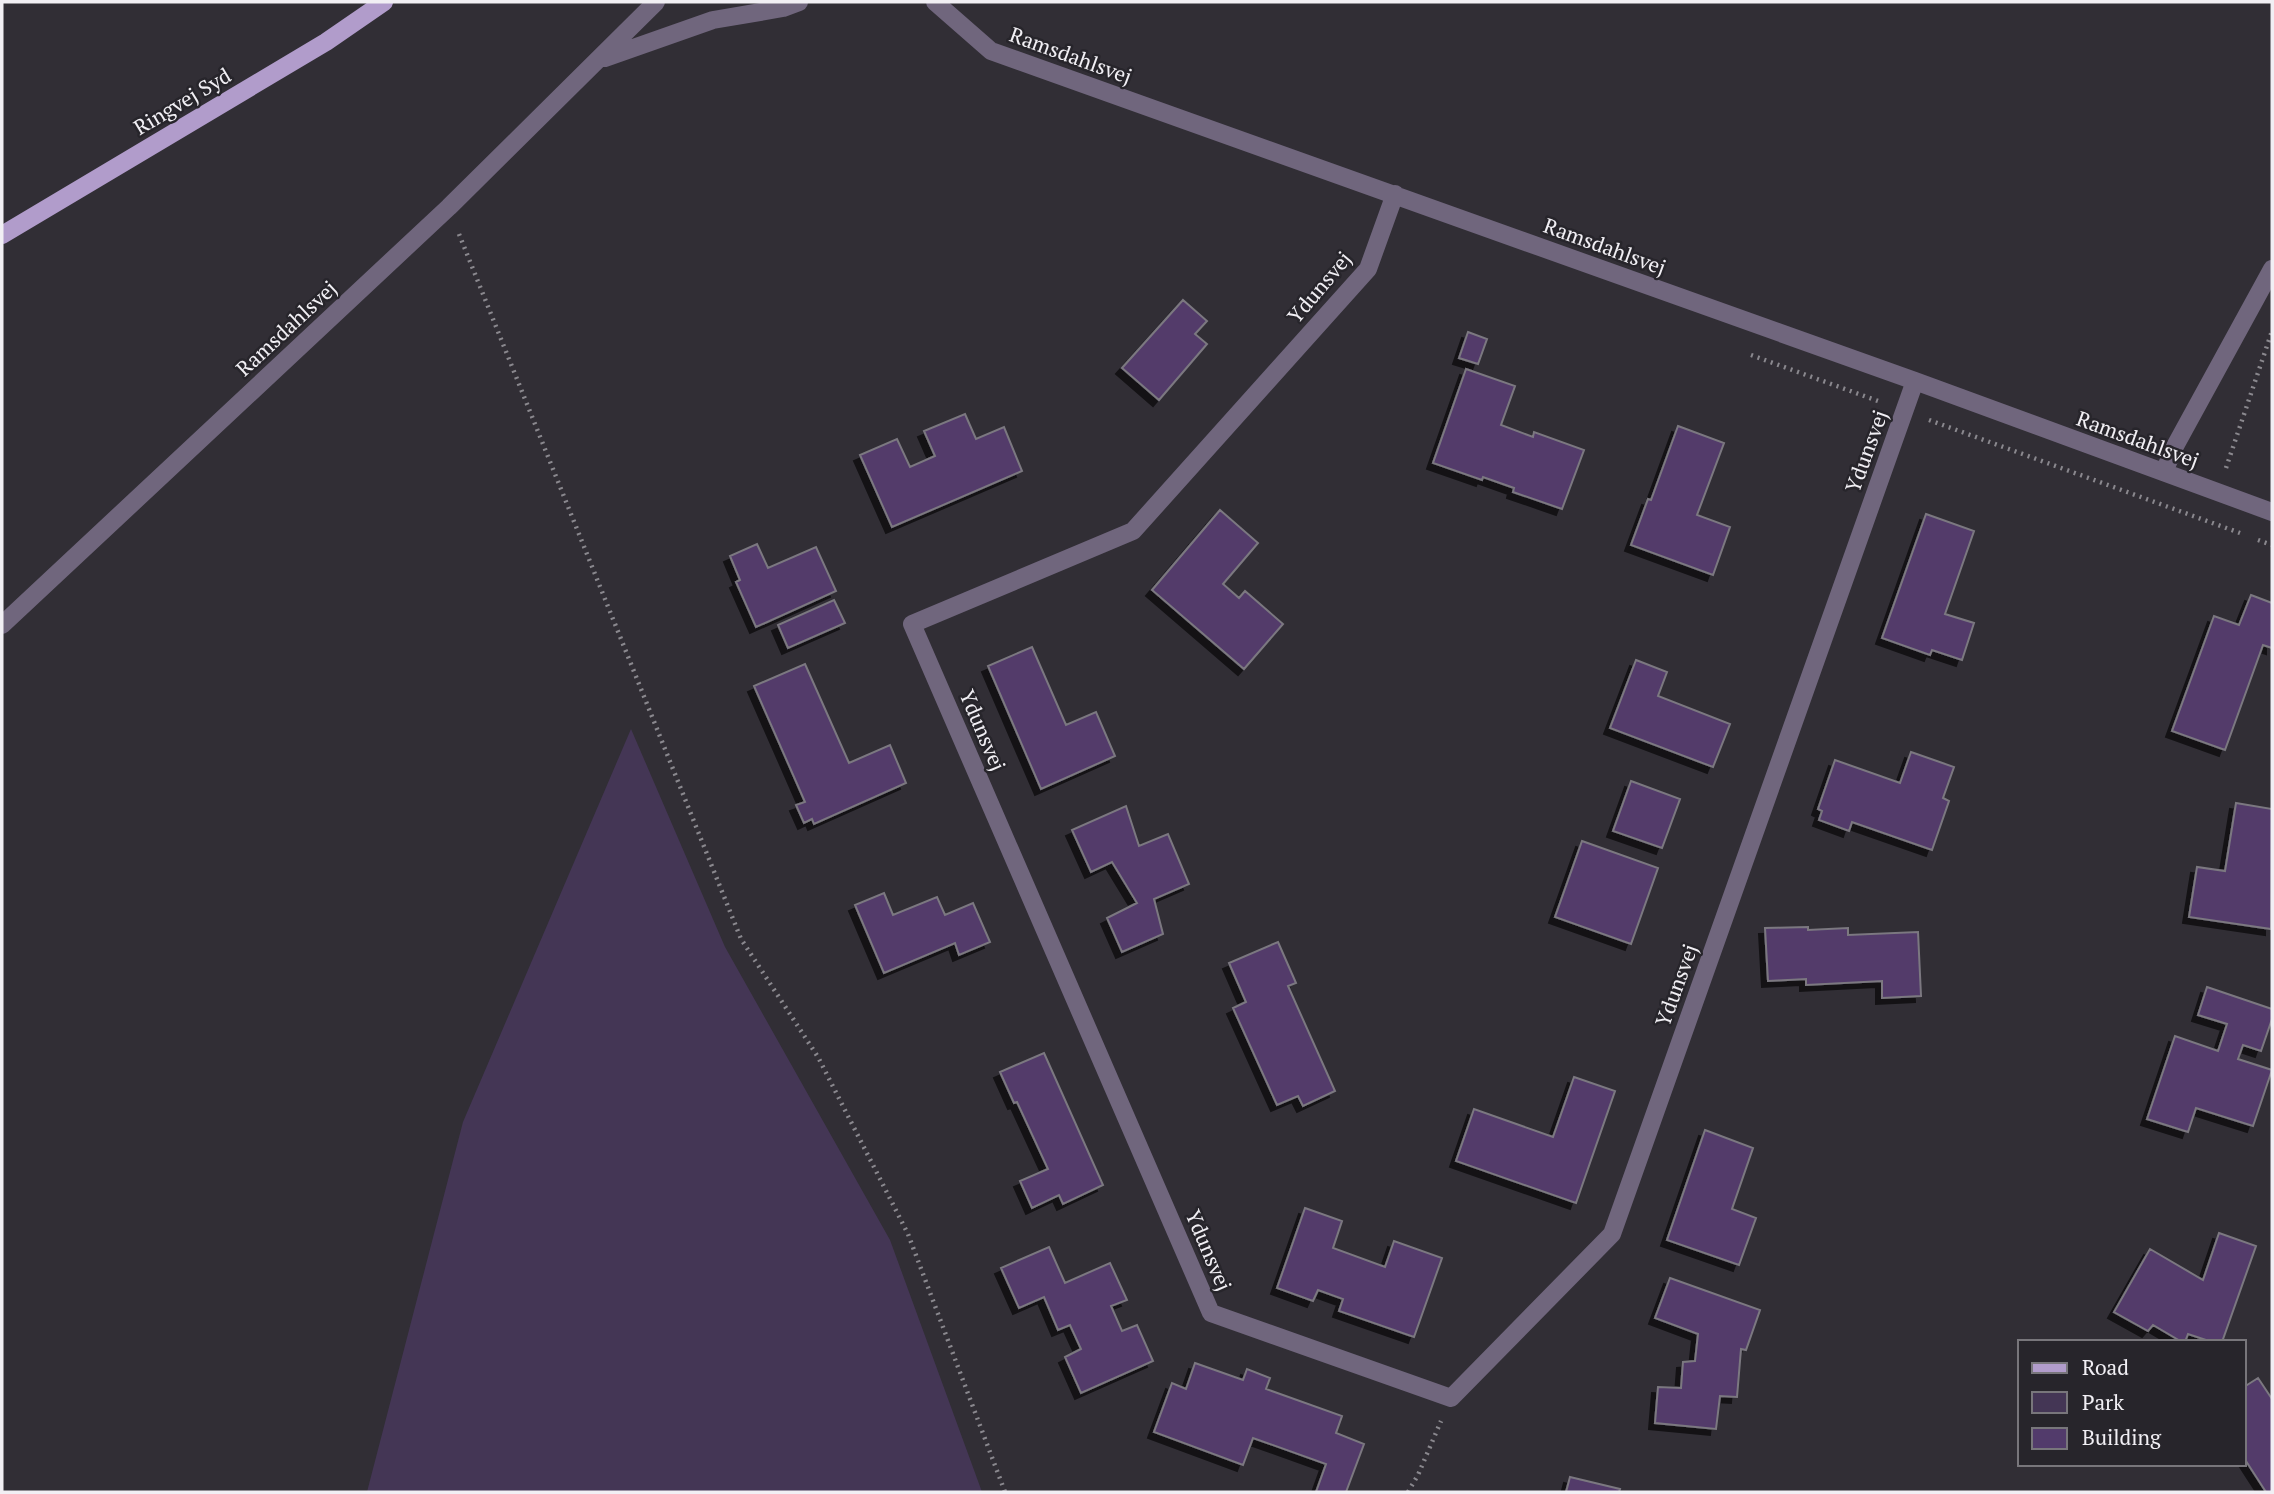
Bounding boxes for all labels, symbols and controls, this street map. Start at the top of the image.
street label: Ramsdahlsvej [1006,20,1136,90]
street label: Ringvej Syd [128,61,236,141]
street label: Ramsdahlsvej [1540,211,1670,281]
street label: Ydunsvej [1281,245,1357,329]
street label: Ramsdahlsvej [230,274,342,382]
street label: Ramsdahlsvej [2073,404,2203,474]
street label: Ydunsvej [1838,406,1894,496]
street label: Ydunsvej [953,685,1013,775]
street label: Ydunsvej [1648,940,1704,1030]
street label: Ydunsvej [1179,1205,1239,1295]
legend [2018,1340,2246,1466]
text: Road [2082,1353,2129,1381]
text: Park [2082,1388,2124,1416]
text: Building [2082,1423,2162,1451]

